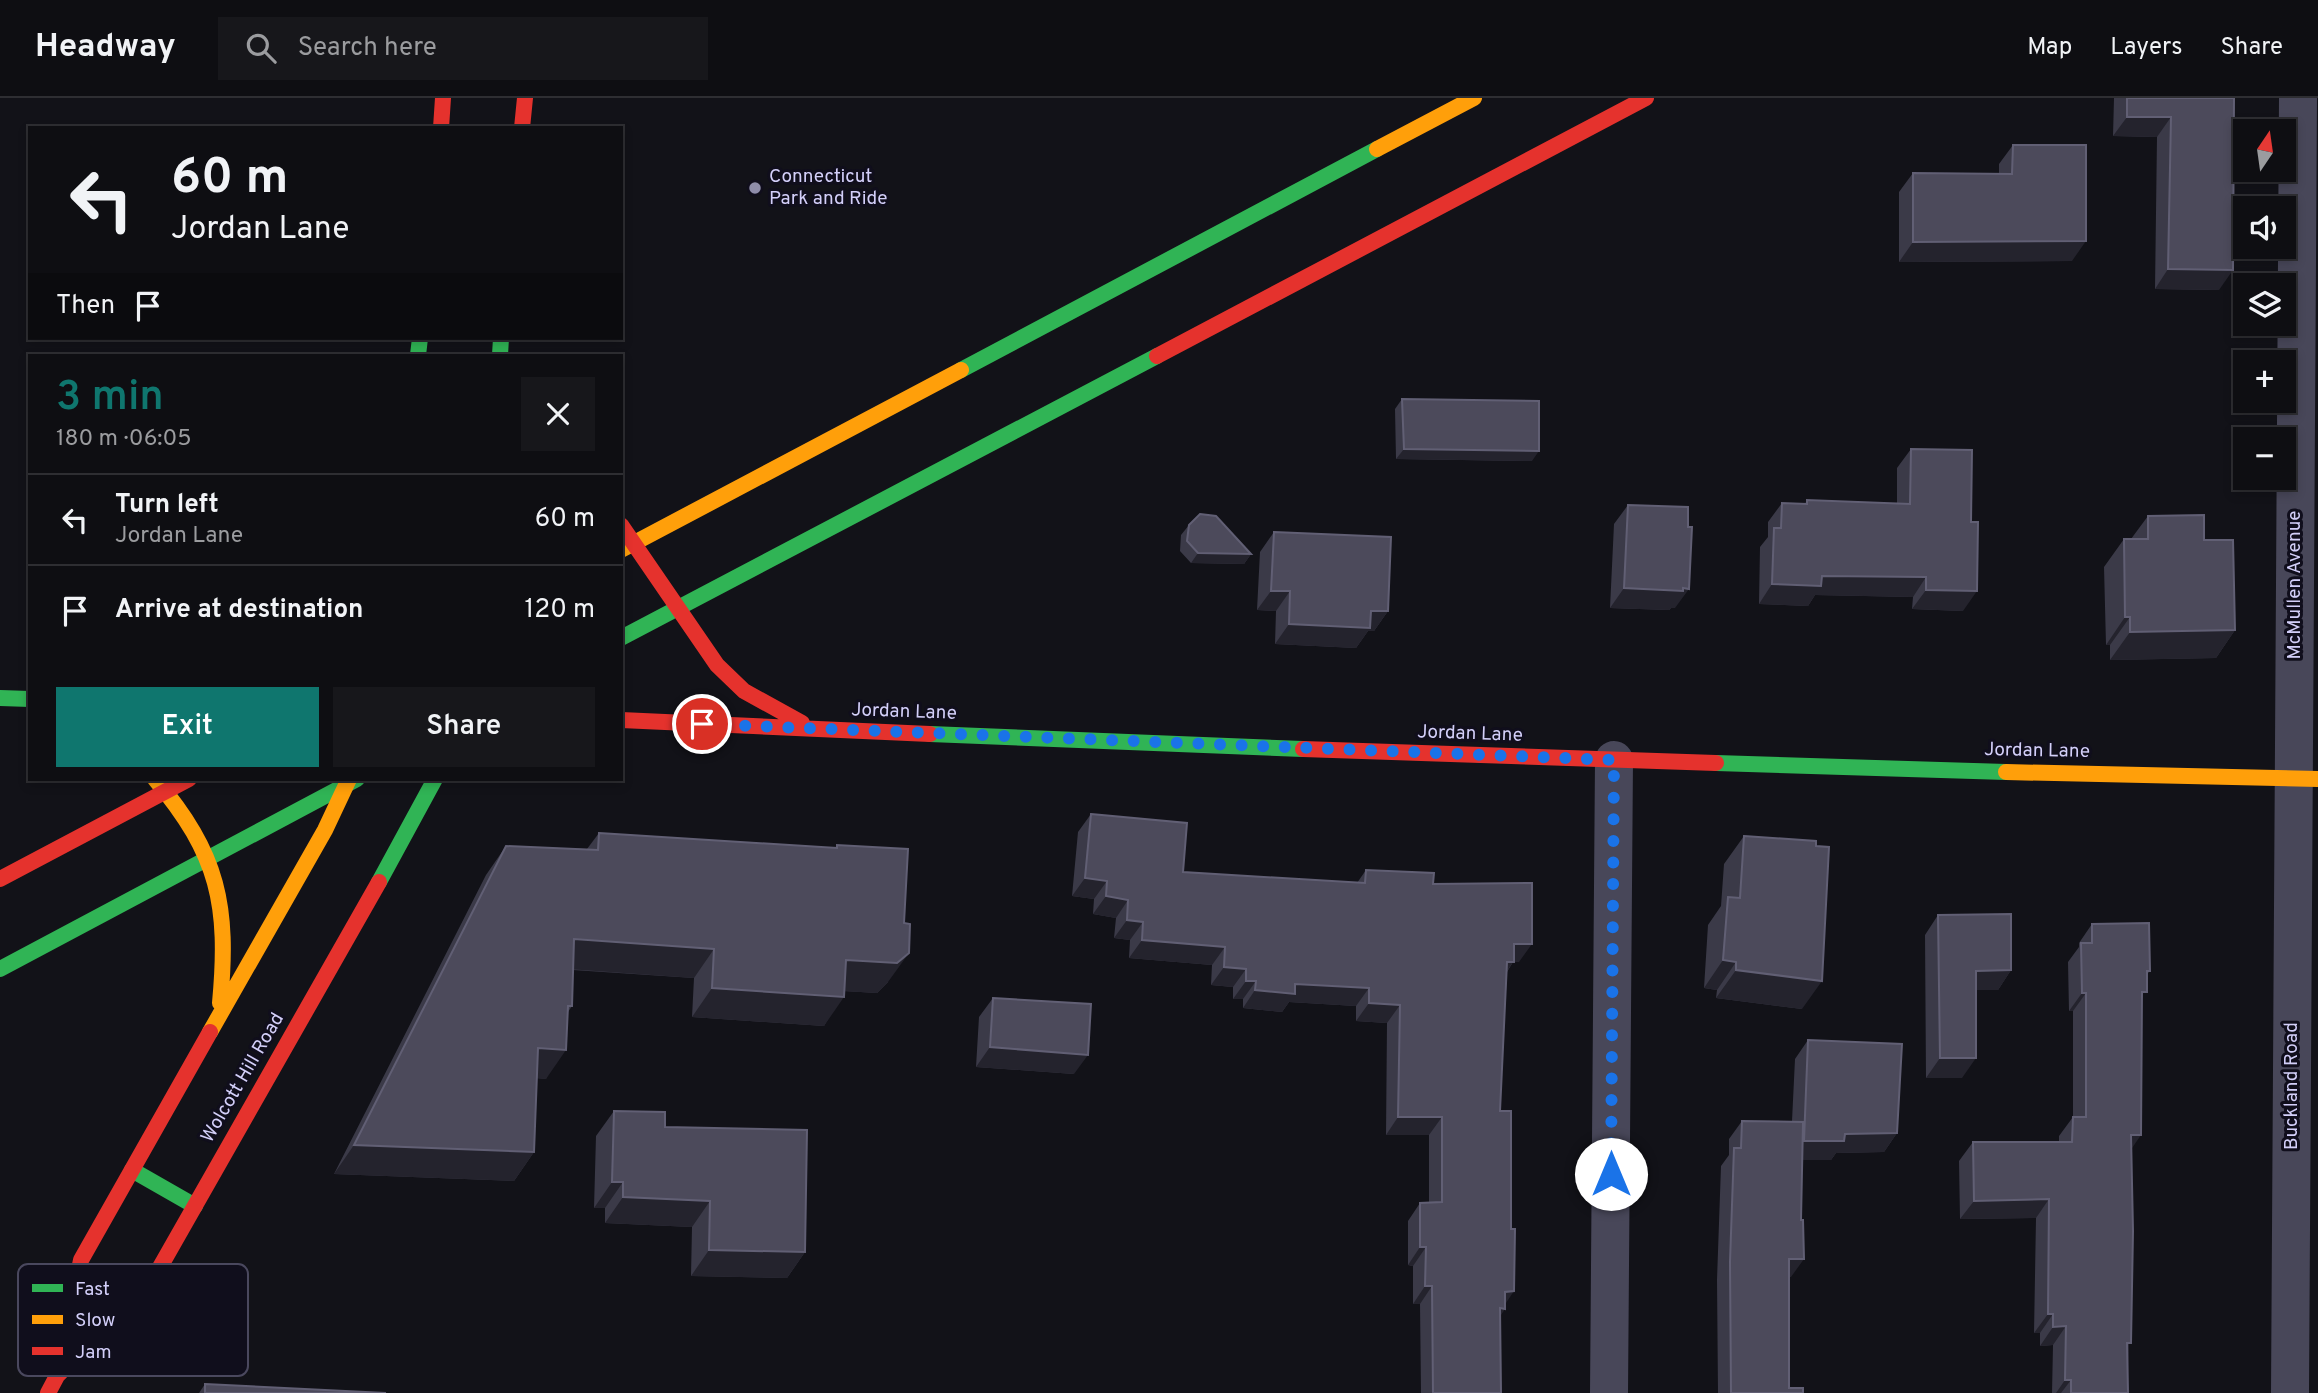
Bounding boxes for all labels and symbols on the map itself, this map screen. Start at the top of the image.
north arrow [2233,119,2296,182]
place label: Connecticut Park and Ride [769,165,887,211]
marker: Connecticut Park and Ride [747,180,763,196]
street label: McMullen Avenue [2283,510,2307,660]
pin [672,694,732,754]
street label: Jordan Lane [851,698,957,726]
street label: Jordan Lane [1417,720,1523,748]
street label: Jordan Lane [1984,738,2090,764]
street label: Wolcott Hill Road [196,1009,290,1147]
street label: Buckland Road [2280,1022,2304,1150]
position arrow [1574,1137,1648,1211]
legend [18,1264,248,1376]
text: Fast [75,1278,110,1302]
text: Slow [75,1309,115,1333]
text: Jam [75,1341,112,1365]

